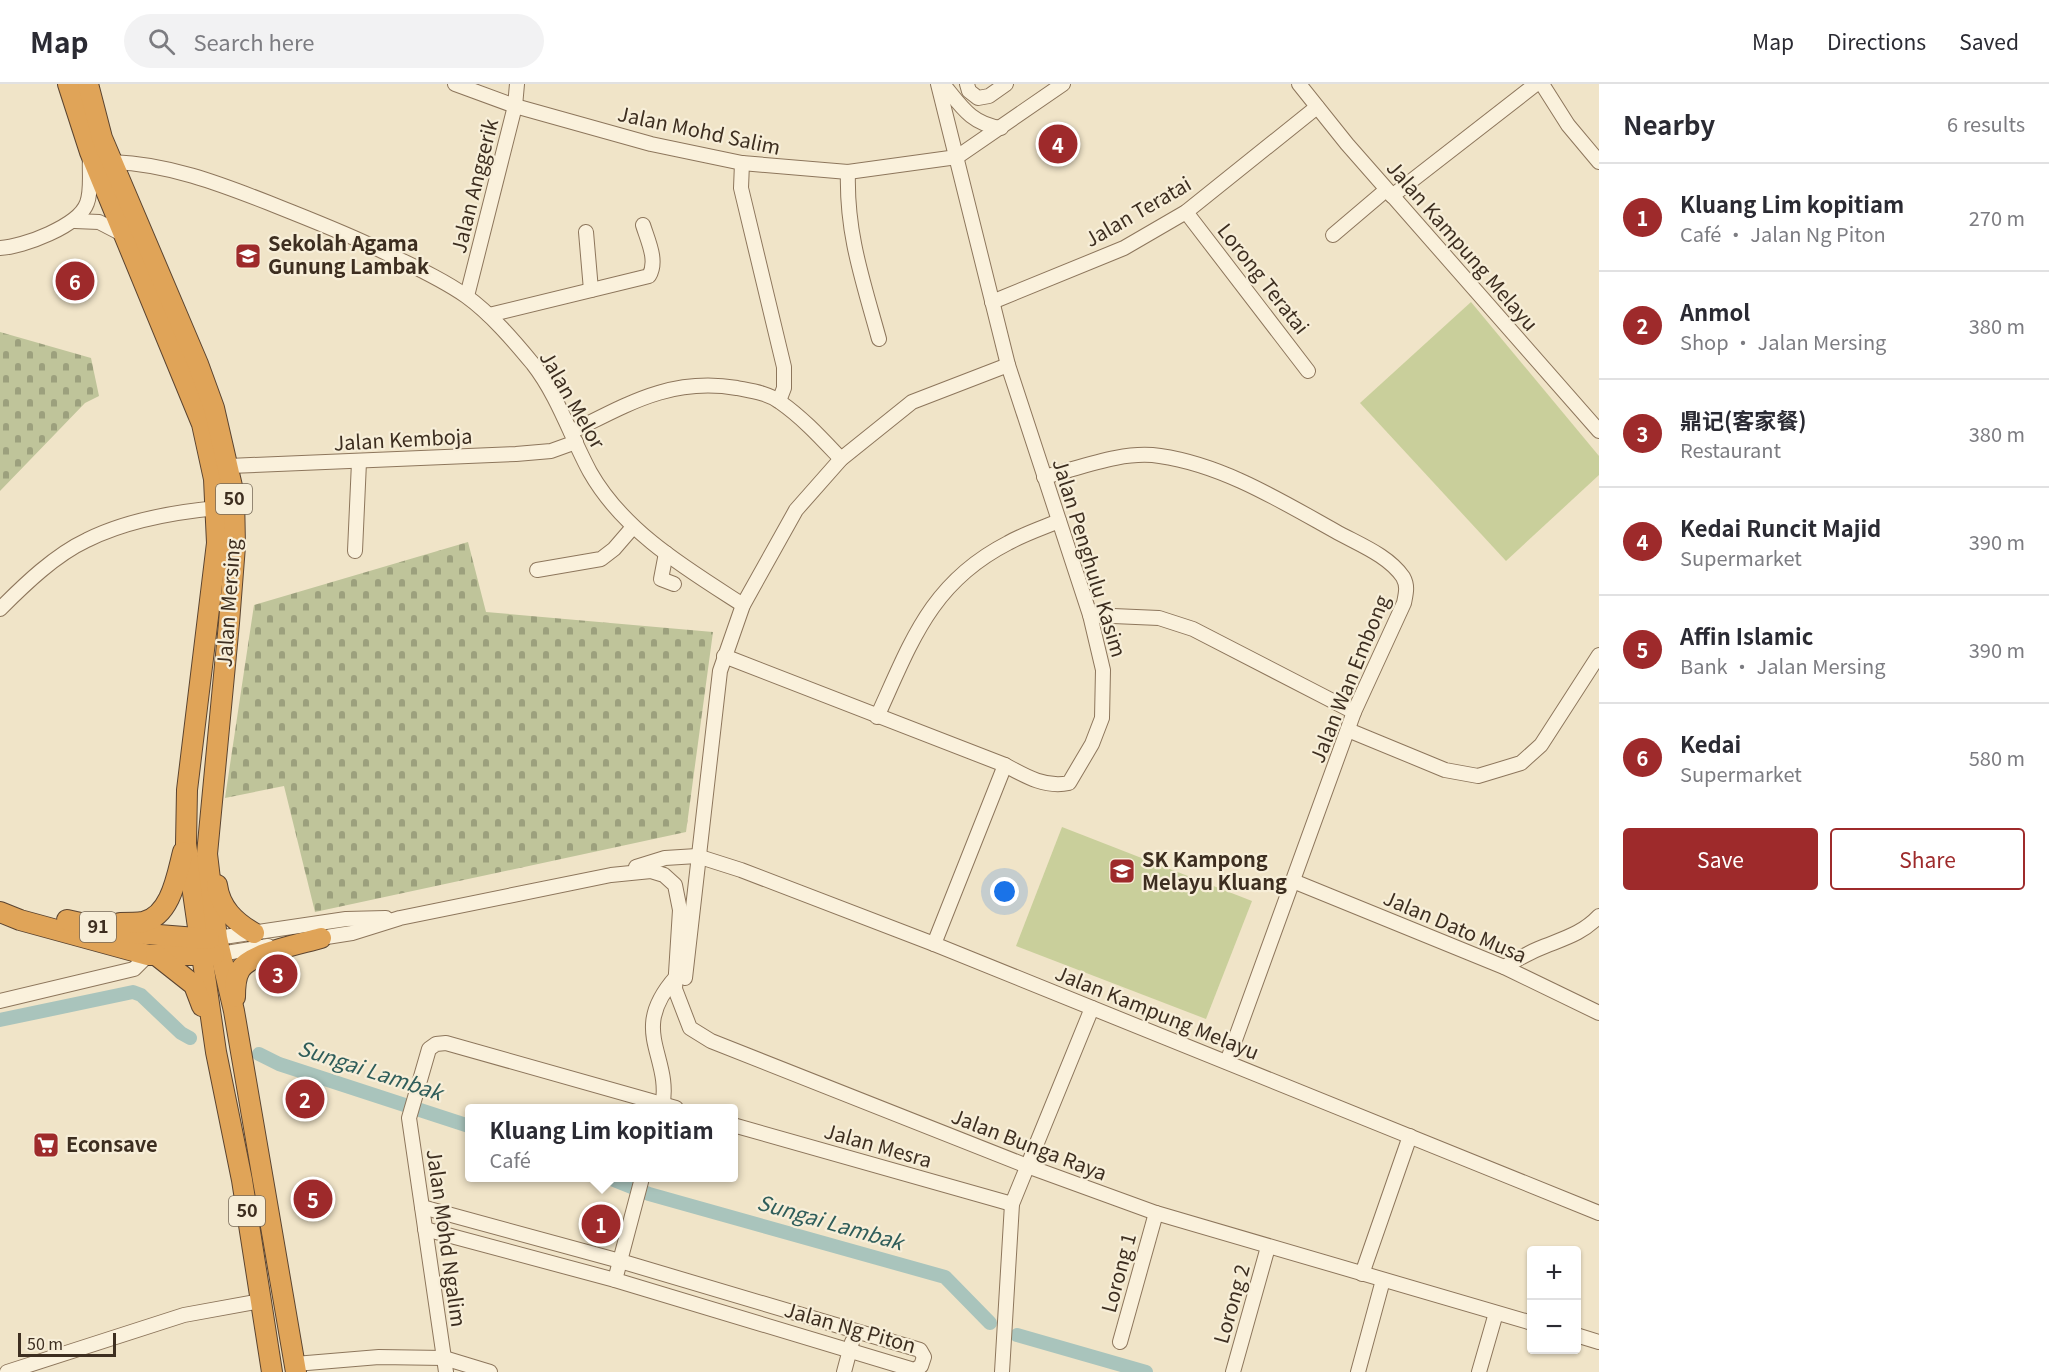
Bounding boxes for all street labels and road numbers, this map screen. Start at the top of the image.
street label: Jalan Mohd Salim [615,98,783,161]
street label: Jalan Anggerik [443,115,504,256]
street label: Jalan Kampung Melayu [1381,153,1545,337]
street label: Jalan Teratai [1078,168,1196,253]
street label: Lorong Teratai [1212,217,1317,340]
street label: Jalan Melor [534,345,613,454]
street label: Jalan Kemboja [333,420,473,457]
street label: Jalan Penghulu Kasim [1046,455,1134,660]
road number: 50 [216,484,252,514]
street label: Jalan Mersing [209,538,246,668]
street label: Jalan Wan Embong [1302,590,1396,767]
street label: Jalan Dato Musa [1379,882,1532,969]
road number: 91 [80,912,116,942]
street label: Jalan Kampung Melayu [1051,957,1264,1066]
street label: Jalan Bunga Raya [947,1101,1112,1187]
street label: Jalan Mesra [821,1115,936,1174]
street label: Jalan Mohd Ngalim [421,1147,474,1329]
road number: 50 [229,1196,265,1226]
street label: Lorong 1 [1093,1230,1142,1316]
street label: Lorong 2 [1205,1261,1256,1347]
street label: Jalan Ng Piton [781,1294,920,1359]

